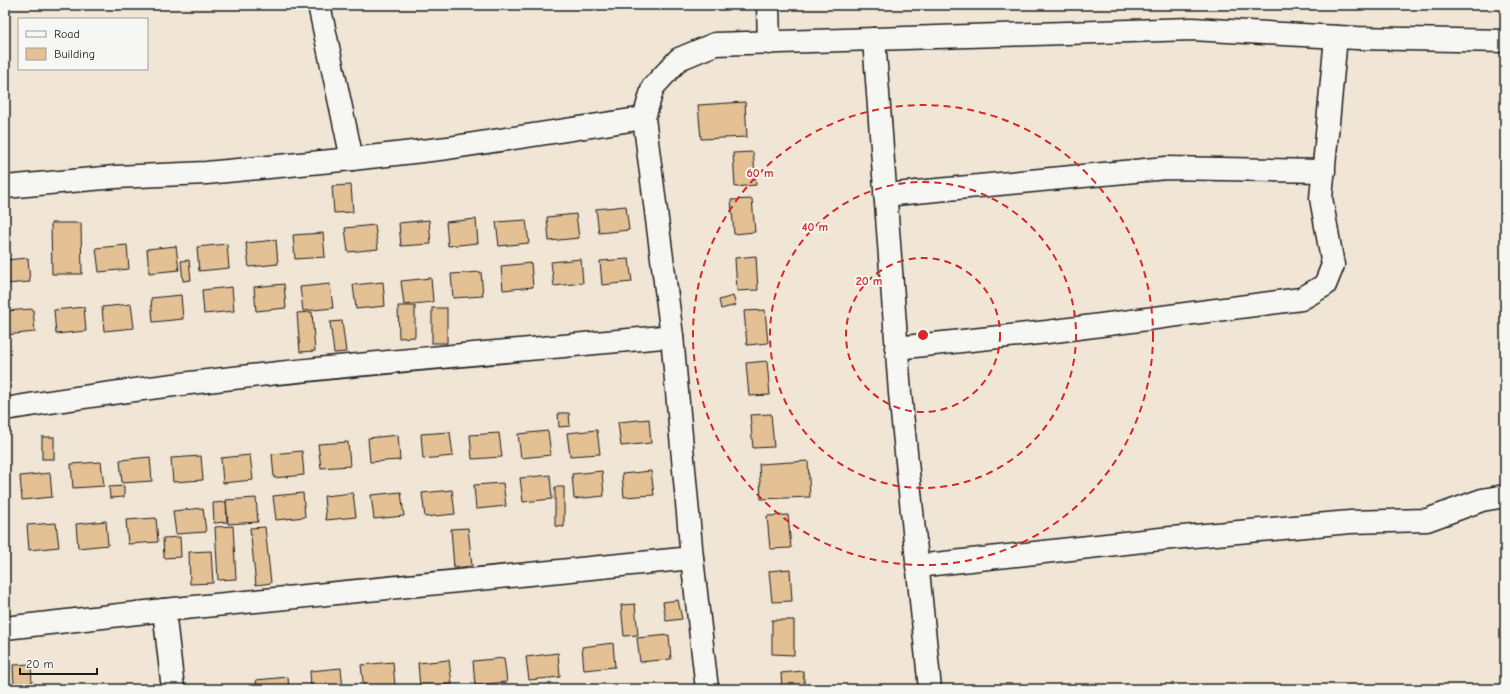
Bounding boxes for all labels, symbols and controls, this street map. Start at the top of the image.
legend [18,18,148,70]
text: Road [54,27,80,41]
text: Building [54,47,95,61]
text: 60 m [747,166,773,180]
text: 40 m [802,220,828,234]
text: 20 m [856,274,882,288]
centre of rings [916,328,930,342]
scale bar [20,650,97,676]
text: 20 m [26,657,54,671]

